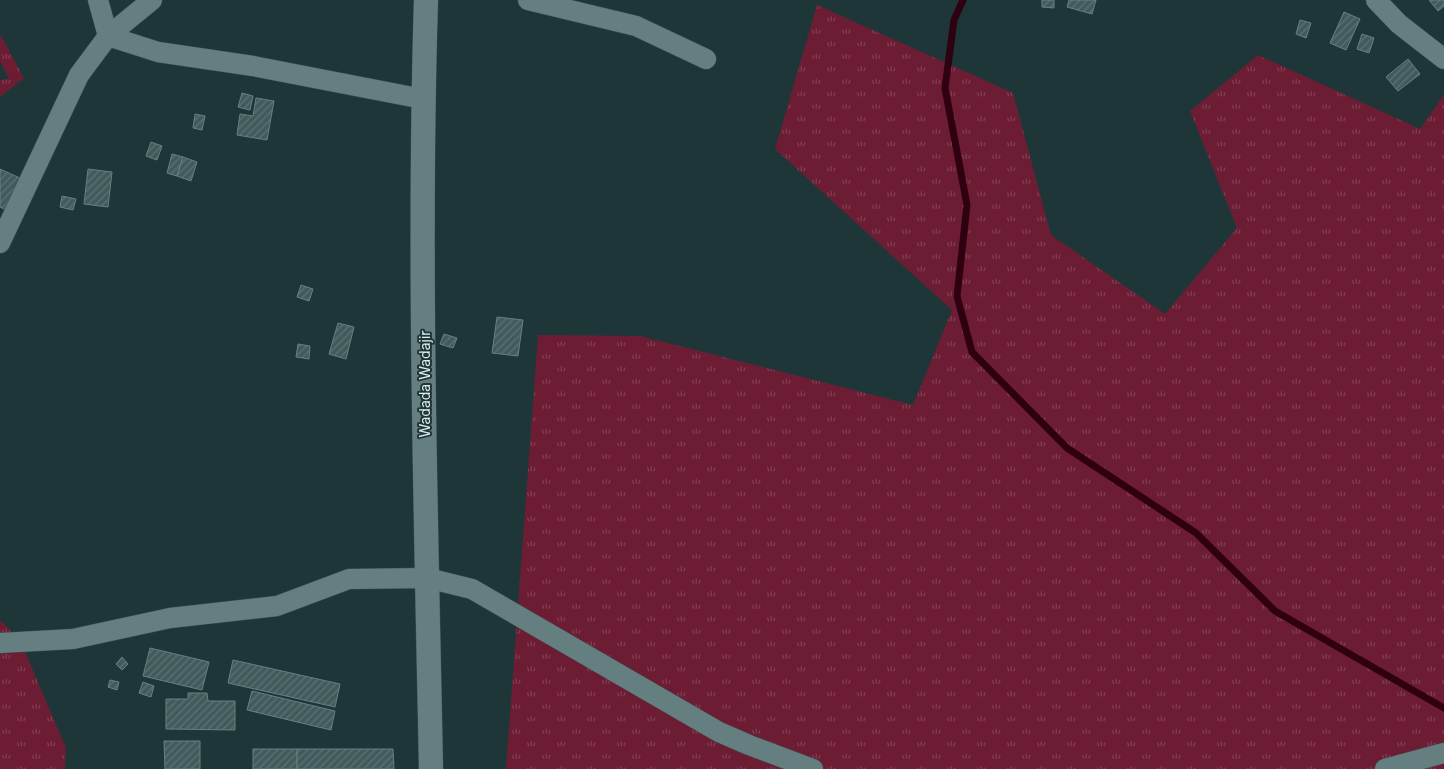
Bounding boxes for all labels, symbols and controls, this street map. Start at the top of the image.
street label: Wadada Wadajir [416,330,433,438]

